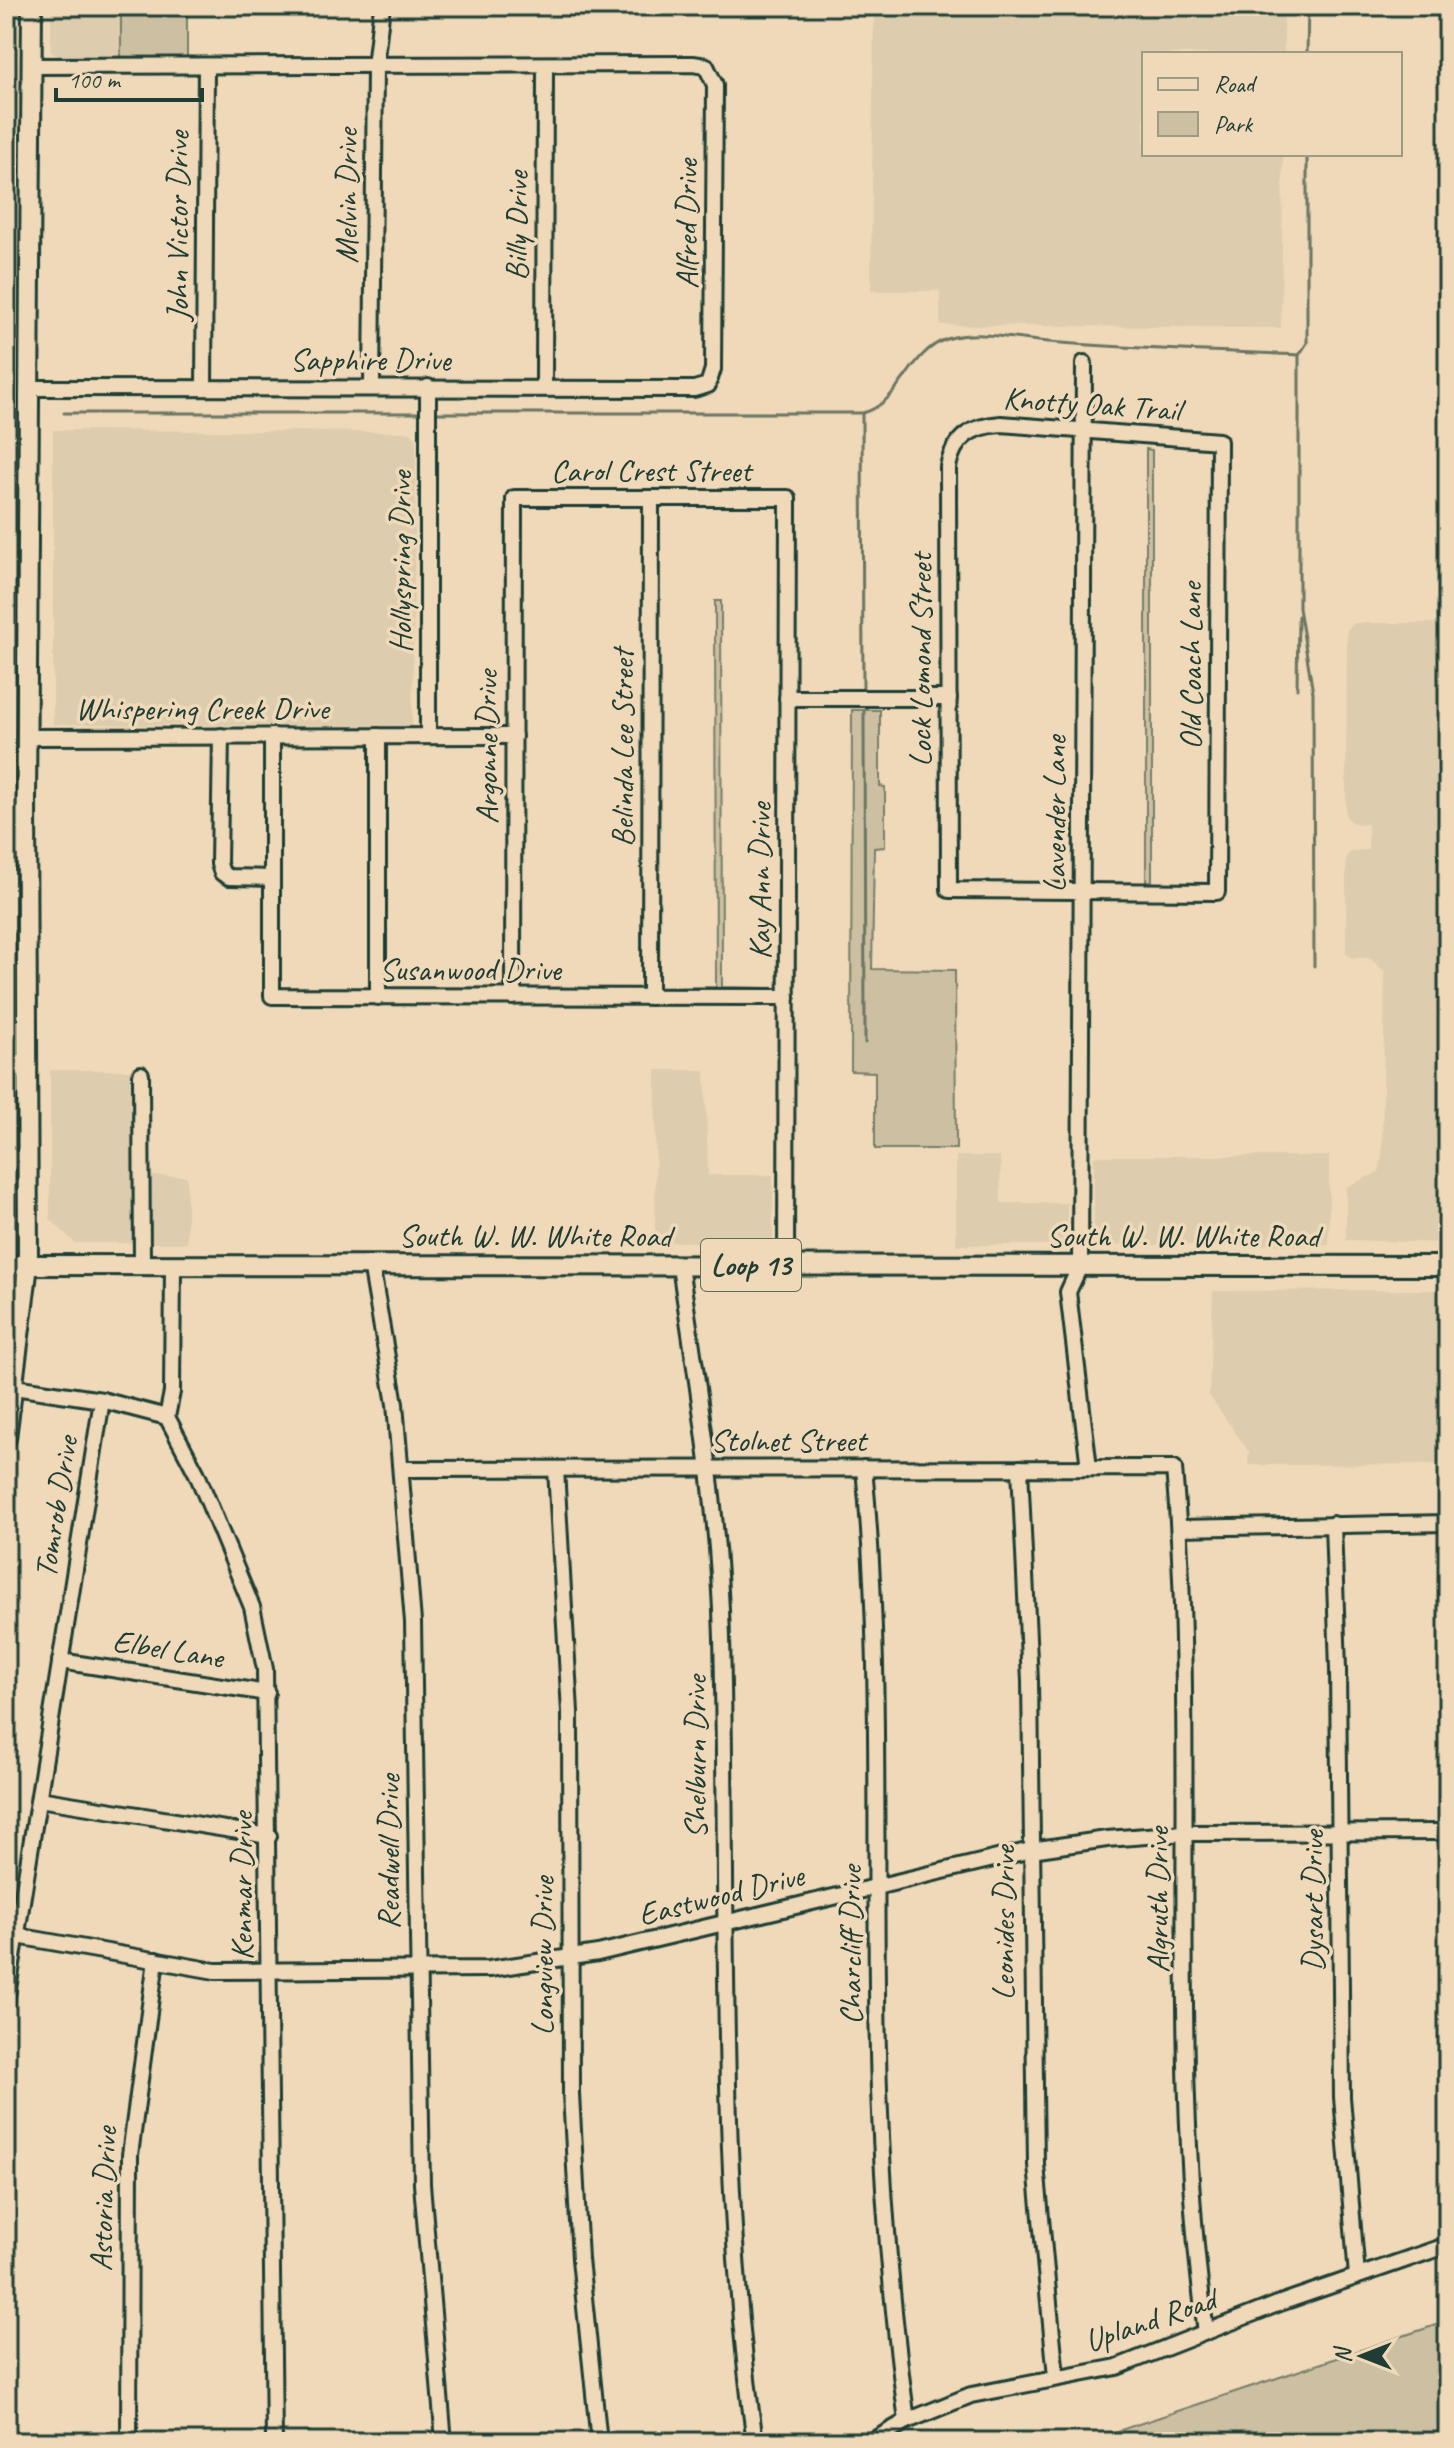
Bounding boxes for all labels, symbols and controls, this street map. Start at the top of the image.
scale bar [56,52,202,102]
legend [1142,52,1402,156]
text: 100 m [68,65,122,95]
text: Road [1214,69,1258,99]
text: Park [1214,109,1254,139]
street label: Melvin Drive [326,126,367,264]
street label: John Victor Drive [157,128,198,323]
street label: Alfred Drive [666,156,707,289]
street label: Billy Drive [496,169,537,281]
street label: Sapphire Drive [290,339,453,380]
street label: Knotty Oak Trail [1002,377,1187,431]
street label: Carol Crest Street [551,450,754,491]
street label: Hollyspring Drive [380,468,421,653]
street label: Lock Lomond Street [900,550,941,767]
street label: Old Coach Lane [1170,580,1211,750]
street label: Belinda Lee Street [602,645,643,847]
street label: Argonne Drive [466,667,507,824]
street label: Whispering Creek Drive [75,688,331,729]
street label: Lavender Lane [1034,733,1075,893]
street label: Kay Ann Drive [739,800,780,959]
street label: Susanwood Drive [379,949,563,990]
street label: South W. W. White Road [399,1215,676,1256]
street label: South W. W. White Road [1047,1215,1324,1256]
road number: Loop 13 [701,1239,801,1291]
street label: Stolnet Street [710,1420,869,1461]
street label: Tomrob Drive [25,1431,88,1581]
street label: Elbel Lane [110,1620,229,1678]
street label: Shelburn Drive [675,1673,716,1839]
street label: Readwell Drive [368,1772,409,1930]
street label: Kenmar Drive [221,1809,262,1960]
street label: Algruth Drive [1137,1824,1178,1973]
street label: Dysart Drive [1292,1828,1333,1972]
street label: Leonides Drive [983,1843,1024,2000]
street label: Eastwood Drive [634,1854,810,1935]
street label: Charcliff Drive [830,1863,871,2025]
street label: Longview Drive [522,1874,563,2035]
street label: Astoria Drive [80,2124,126,2272]
street label: Upland Road [1079,2277,1226,2361]
north arrow [1322,2316,1402,2396]
text: N [1329,2346,1357,2363]

